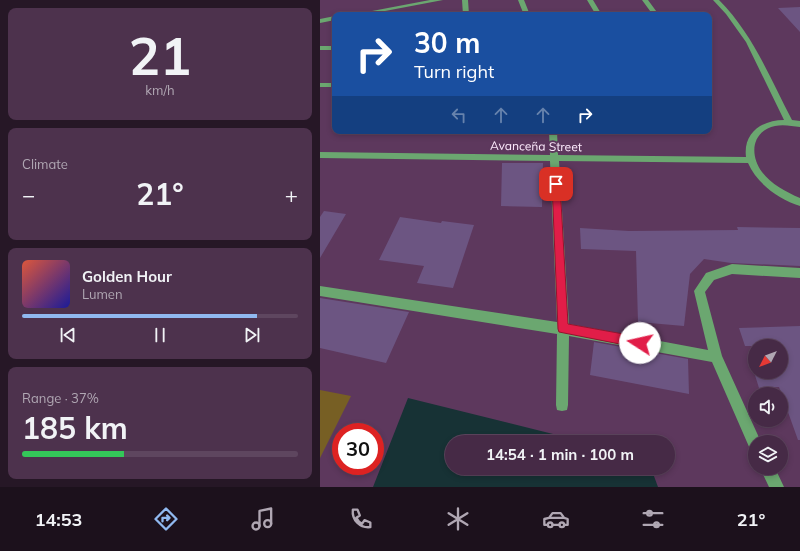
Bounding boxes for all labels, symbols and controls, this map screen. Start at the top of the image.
text: 21 [129,23,191,88]
text: 30 m [414,25,480,60]
icon: right [348,28,400,80]
text: Turn right [414,60,494,83]
text: km/h [145,82,175,98]
icon: left [448,104,470,126]
icon: ahead [490,104,512,126]
icon: ahead [532,104,554,126]
icon: right [574,104,596,126]
street label: Avanceña Street [490,138,582,154]
text: Climate [22,156,68,172]
pin [539,167,573,201]
icon: arrive [545,173,567,195]
text: 21° [136,175,184,213]
text: − [22,181,35,209]
text: + [285,181,298,209]
text: Golden Hour [82,267,172,286]
text: Lumen [82,286,123,302]
position arrow [619,322,661,364]
icon: previous [57,324,79,346]
icon: pause [149,324,171,346]
icon: next [241,324,263,346]
north arrow [748,339,788,379]
map controls [748,339,788,475]
button: sound [748,387,788,427]
text: Range · 37% [22,390,99,406]
text: 185 km [22,409,128,447]
speed limit sign: 30 [332,423,384,475]
button: layers [748,435,788,475]
text: 14:54 · 1 min · 100 m [486,445,634,464]
icon: directions [152,505,180,533]
icon: music [249,505,277,533]
icon: phone [347,505,375,533]
icon: climate [444,505,472,533]
icon: car [542,505,570,533]
icon: filters [639,505,667,533]
text: 14:53 [35,508,82,531]
text: 21° [737,508,765,531]

